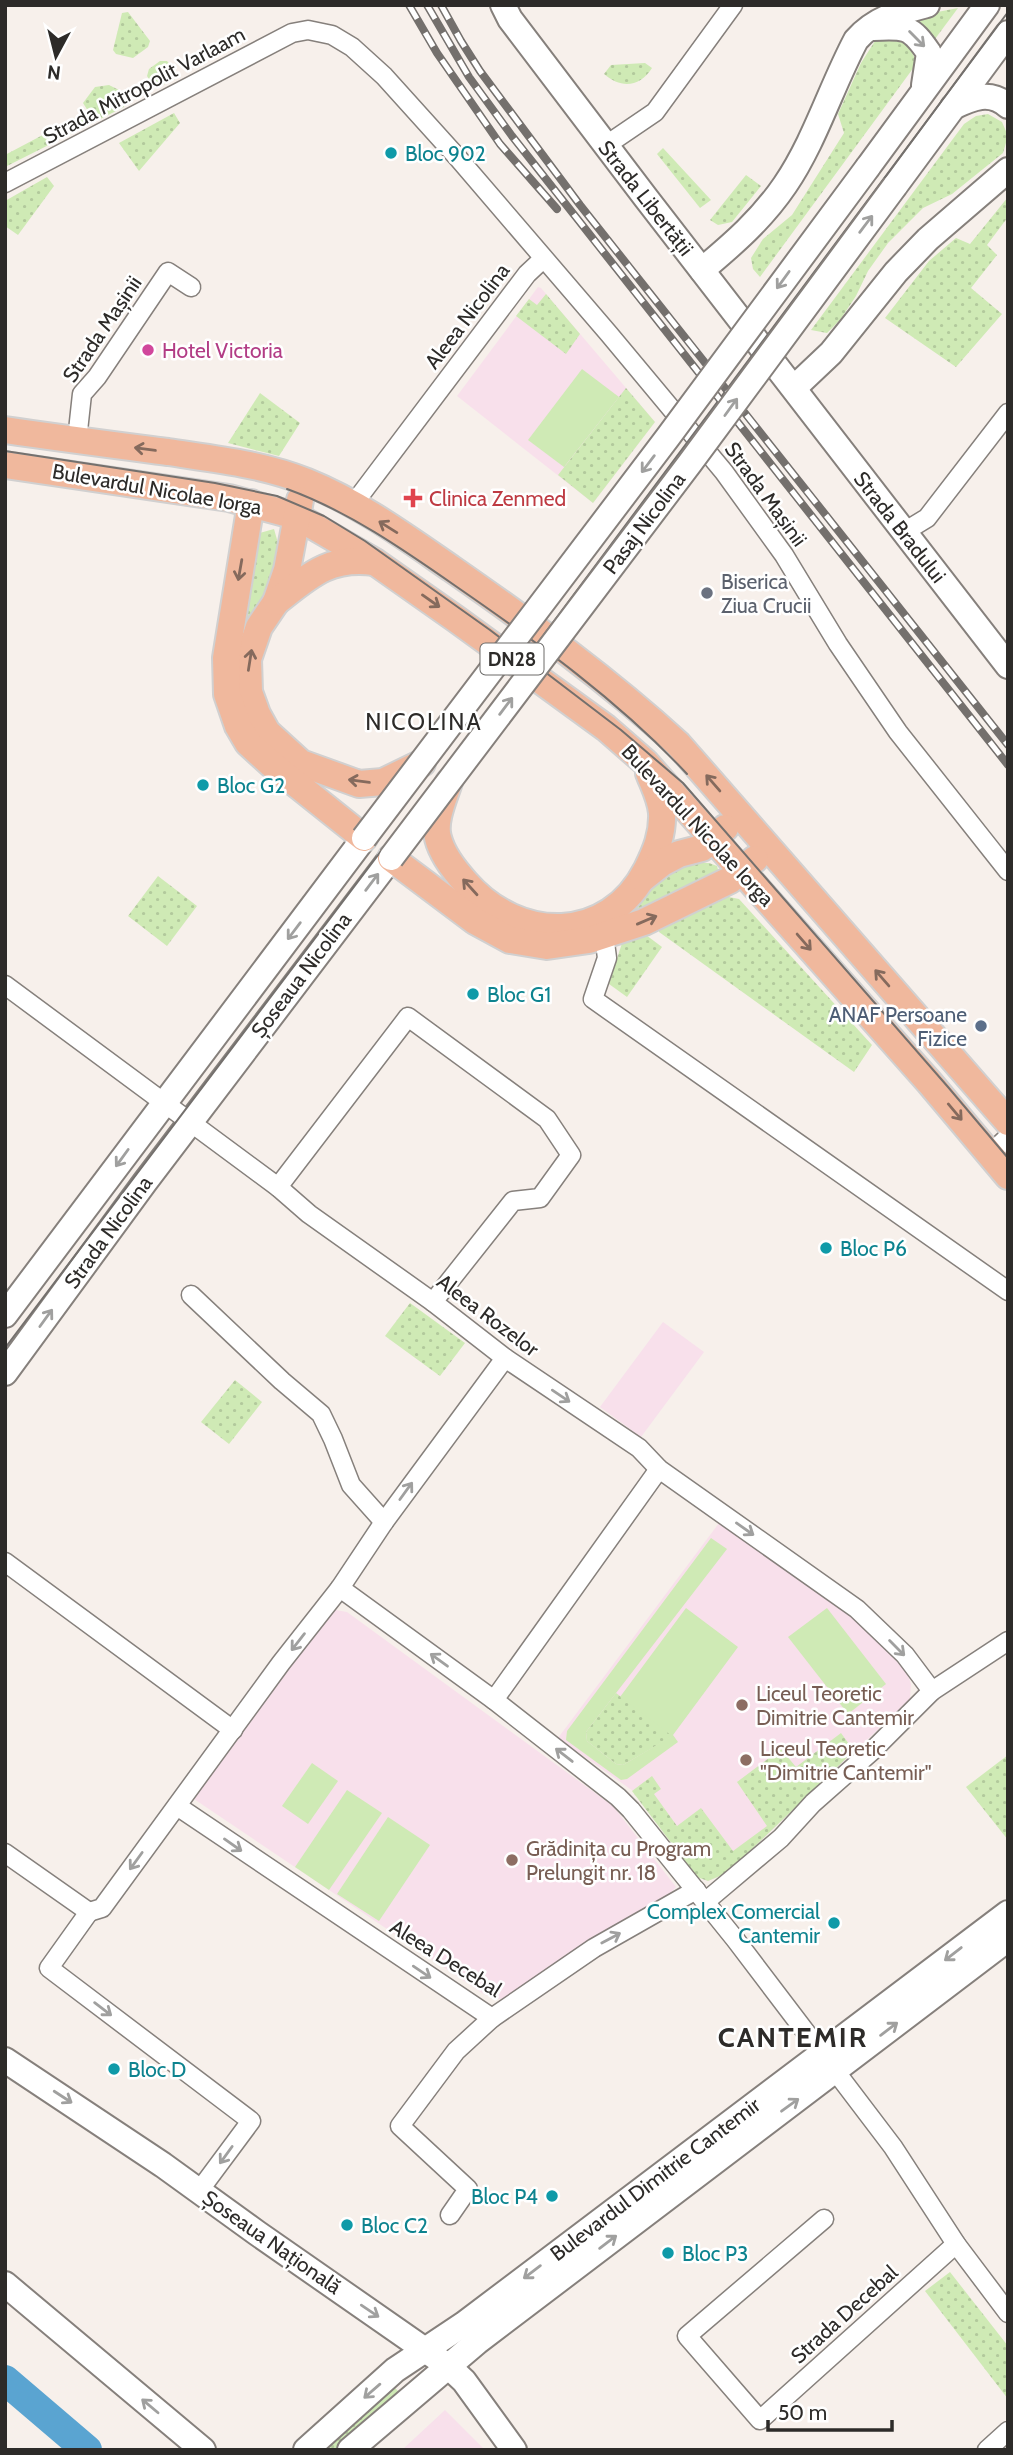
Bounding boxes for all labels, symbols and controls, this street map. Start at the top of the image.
north arrow [21,21,91,91]
street label: Strada Mitropolit Varlaam [39,21,249,149]
one-way arrow [908,30,925,47]
text: N [46,60,62,85]
street label: Strada Libertății [592,135,699,262]
place label: Bloc 902 [405,141,486,166]
marker: Bloc 902 [383,145,399,161]
one-way arrow [859,215,874,233]
street label: Aleea Nicolina [419,258,515,374]
street label: Strada Mașinii [57,271,148,388]
one-way arrow [776,271,791,290]
place label: Hotel Victoria [162,338,283,363]
marker: Hotel Victoria [140,342,156,358]
one-way arrow [723,397,738,416]
street label: Strada Mașinii [718,437,812,552]
one-way arrow [134,442,156,455]
one-way arrow [641,454,656,473]
street label: Bulevardul Nicolae Iorga [50,458,264,520]
street label: Strada Bradului [849,466,951,588]
street label: Pasaj Nicolina [598,467,691,579]
place label: Clinica Zenmed [429,486,566,511]
marker: Clinica Zenmed [403,488,423,508]
one-way arrow [378,520,398,534]
one-way arrow [233,558,246,581]
place label: Biserica Ziua Crucii [721,569,812,618]
marker: Biserica Ziua Crucii [699,585,715,601]
one-way arrow [421,594,440,608]
road number: DN28 [480,644,544,674]
one-way arrow [244,649,257,671]
one-way arrow [499,697,514,716]
district label: NICOLINA [365,708,483,736]
street label: Bulevardul Nicolae Iorga [617,739,779,911]
place label: Bloc G2 [217,773,285,798]
one-way arrow [348,774,371,787]
one-way arrow [705,774,721,792]
marker: Bloc G2 [195,777,211,793]
one-way arrow [364,873,379,892]
one-way arrow [462,878,478,896]
street label: Șoseaua Nicolina [246,907,358,1044]
one-way arrow [636,913,658,926]
one-way arrow [286,922,301,940]
one-way arrow [796,932,812,950]
one-way arrow [874,969,890,987]
place label: Bloc G1 [487,982,551,1007]
marker: Bloc G1 [465,986,481,1002]
place label: ANAF Persoane Fizice [829,1002,967,1051]
marker: ANAF Persoane Fizice [973,1018,989,1034]
one-way arrow [947,1103,963,1121]
one-way arrow [115,1148,130,1167]
street label: Strada Nicolina [59,1171,157,1293]
place label: Bloc P6 [840,1236,907,1261]
marker: Bloc P6 [818,1240,834,1256]
street label: Aleea Rozelor [432,1269,544,1362]
one-way arrow [39,1309,53,1328]
one-way arrow [551,1389,571,1403]
one-way arrow [399,1482,414,1501]
one-way arrow [735,1522,754,1536]
one-way arrow [291,1632,306,1650]
one-way arrow [889,1639,906,1656]
one-way arrow [430,1653,449,1667]
place label: Liceul Teoretic Dimitrie Cantemir [756,1681,914,1730]
marker: Liceul Teoretic Dimitrie Cantemir [734,1697,750,1713]
place label: Liceul Teoretic "Dimitrie Cantemir" [760,1736,931,1785]
one-way arrow [556,1747,574,1763]
marker: Liceul Teoretic "Dimitrie Cantemir" [738,1752,754,1768]
place label: Grădinița cu Program Prelungit nr. 18 [526,1836,711,1885]
one-way arrow [223,1838,242,1852]
one-way arrow [129,1851,144,1870]
marker: Grădinița cu Program Prelungit nr. 18 [504,1852,520,1868]
place label: Complex Comercial Cantemir [647,1899,820,1948]
street label: Aleea Decebal [386,1914,506,2002]
marker: Complex Comercial Cantemir [826,1915,842,1931]
one-way arrow [601,1931,621,1945]
one-way arrow [944,1947,963,1962]
one-way arrow [412,1965,431,1979]
one-way arrow [93,2001,112,2016]
district label: CANTEMIR [718,2020,868,2054]
one-way arrow [879,2022,897,2037]
place label: Bloc D [128,2057,186,2082]
marker: Bloc D [106,2061,122,2077]
one-way arrow [52,2090,72,2104]
street label: Bulevardul Dimitrie Cantemir [545,2092,765,2266]
one-way arrow [780,2098,799,2112]
one-way arrow [219,2145,234,2164]
place label: Bloc P4 [471,2184,538,2209]
street label: Șoseaua Națională [197,2185,346,2301]
marker: Bloc P4 [544,2188,560,2204]
place label: Bloc C2 [361,2213,428,2238]
marker: Bloc C2 [339,2217,355,2233]
one-way arrow [598,2235,617,2250]
place label: Bloc P3 [682,2241,748,2266]
marker: Bloc P3 [660,2245,676,2261]
street label: Strada Decebal [786,2260,902,2368]
one-way arrow [523,2265,542,2280]
one-way arrow [360,2304,379,2318]
one-way arrow [363,2383,381,2399]
scale bar [768,2388,892,2432]
one-way arrow [142,2398,160,2414]
text: 50 m [778,2400,827,2425]

